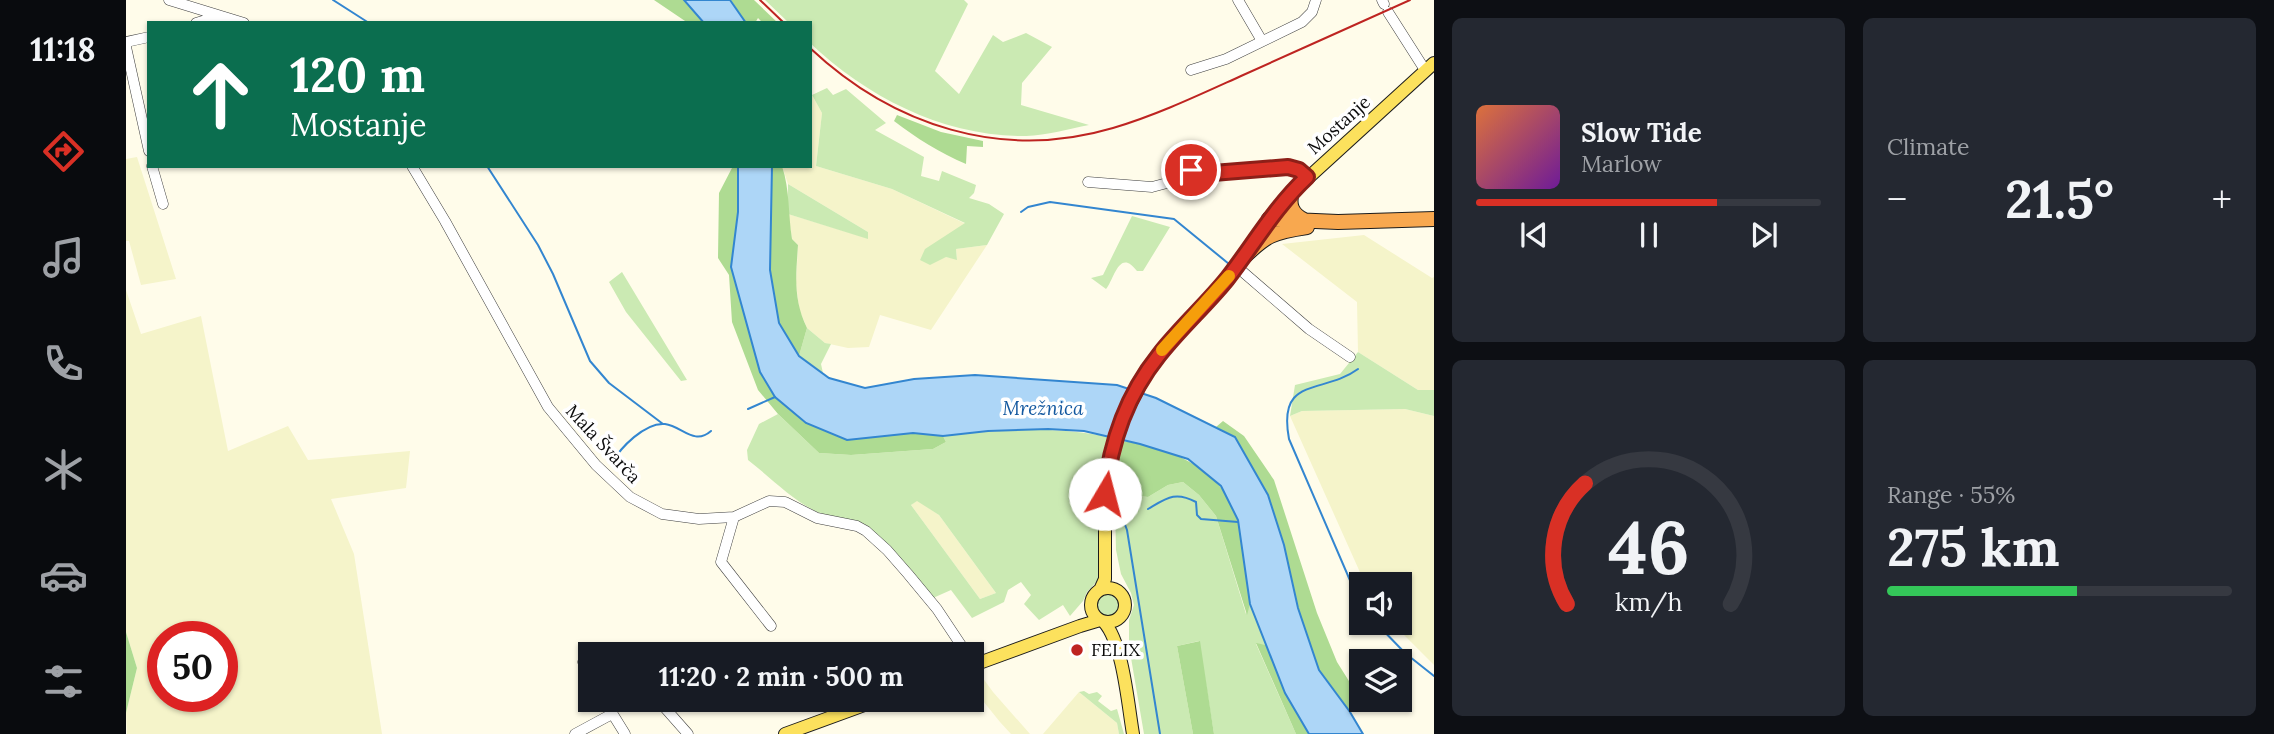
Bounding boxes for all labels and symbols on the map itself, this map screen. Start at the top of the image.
street label: Mostanje [1302,90,1375,159]
pin [1161,140,1221,200]
water label: Mrežnica [1002,396,1084,420]
street label: Mala Švarča [561,399,646,488]
position arrow [1068,457,1142,531]
speed limit sign: 50 [147,621,238,712]
place label: FELIX [1091,638,1140,661]
marker: FELIX [1069,642,1085,658]

